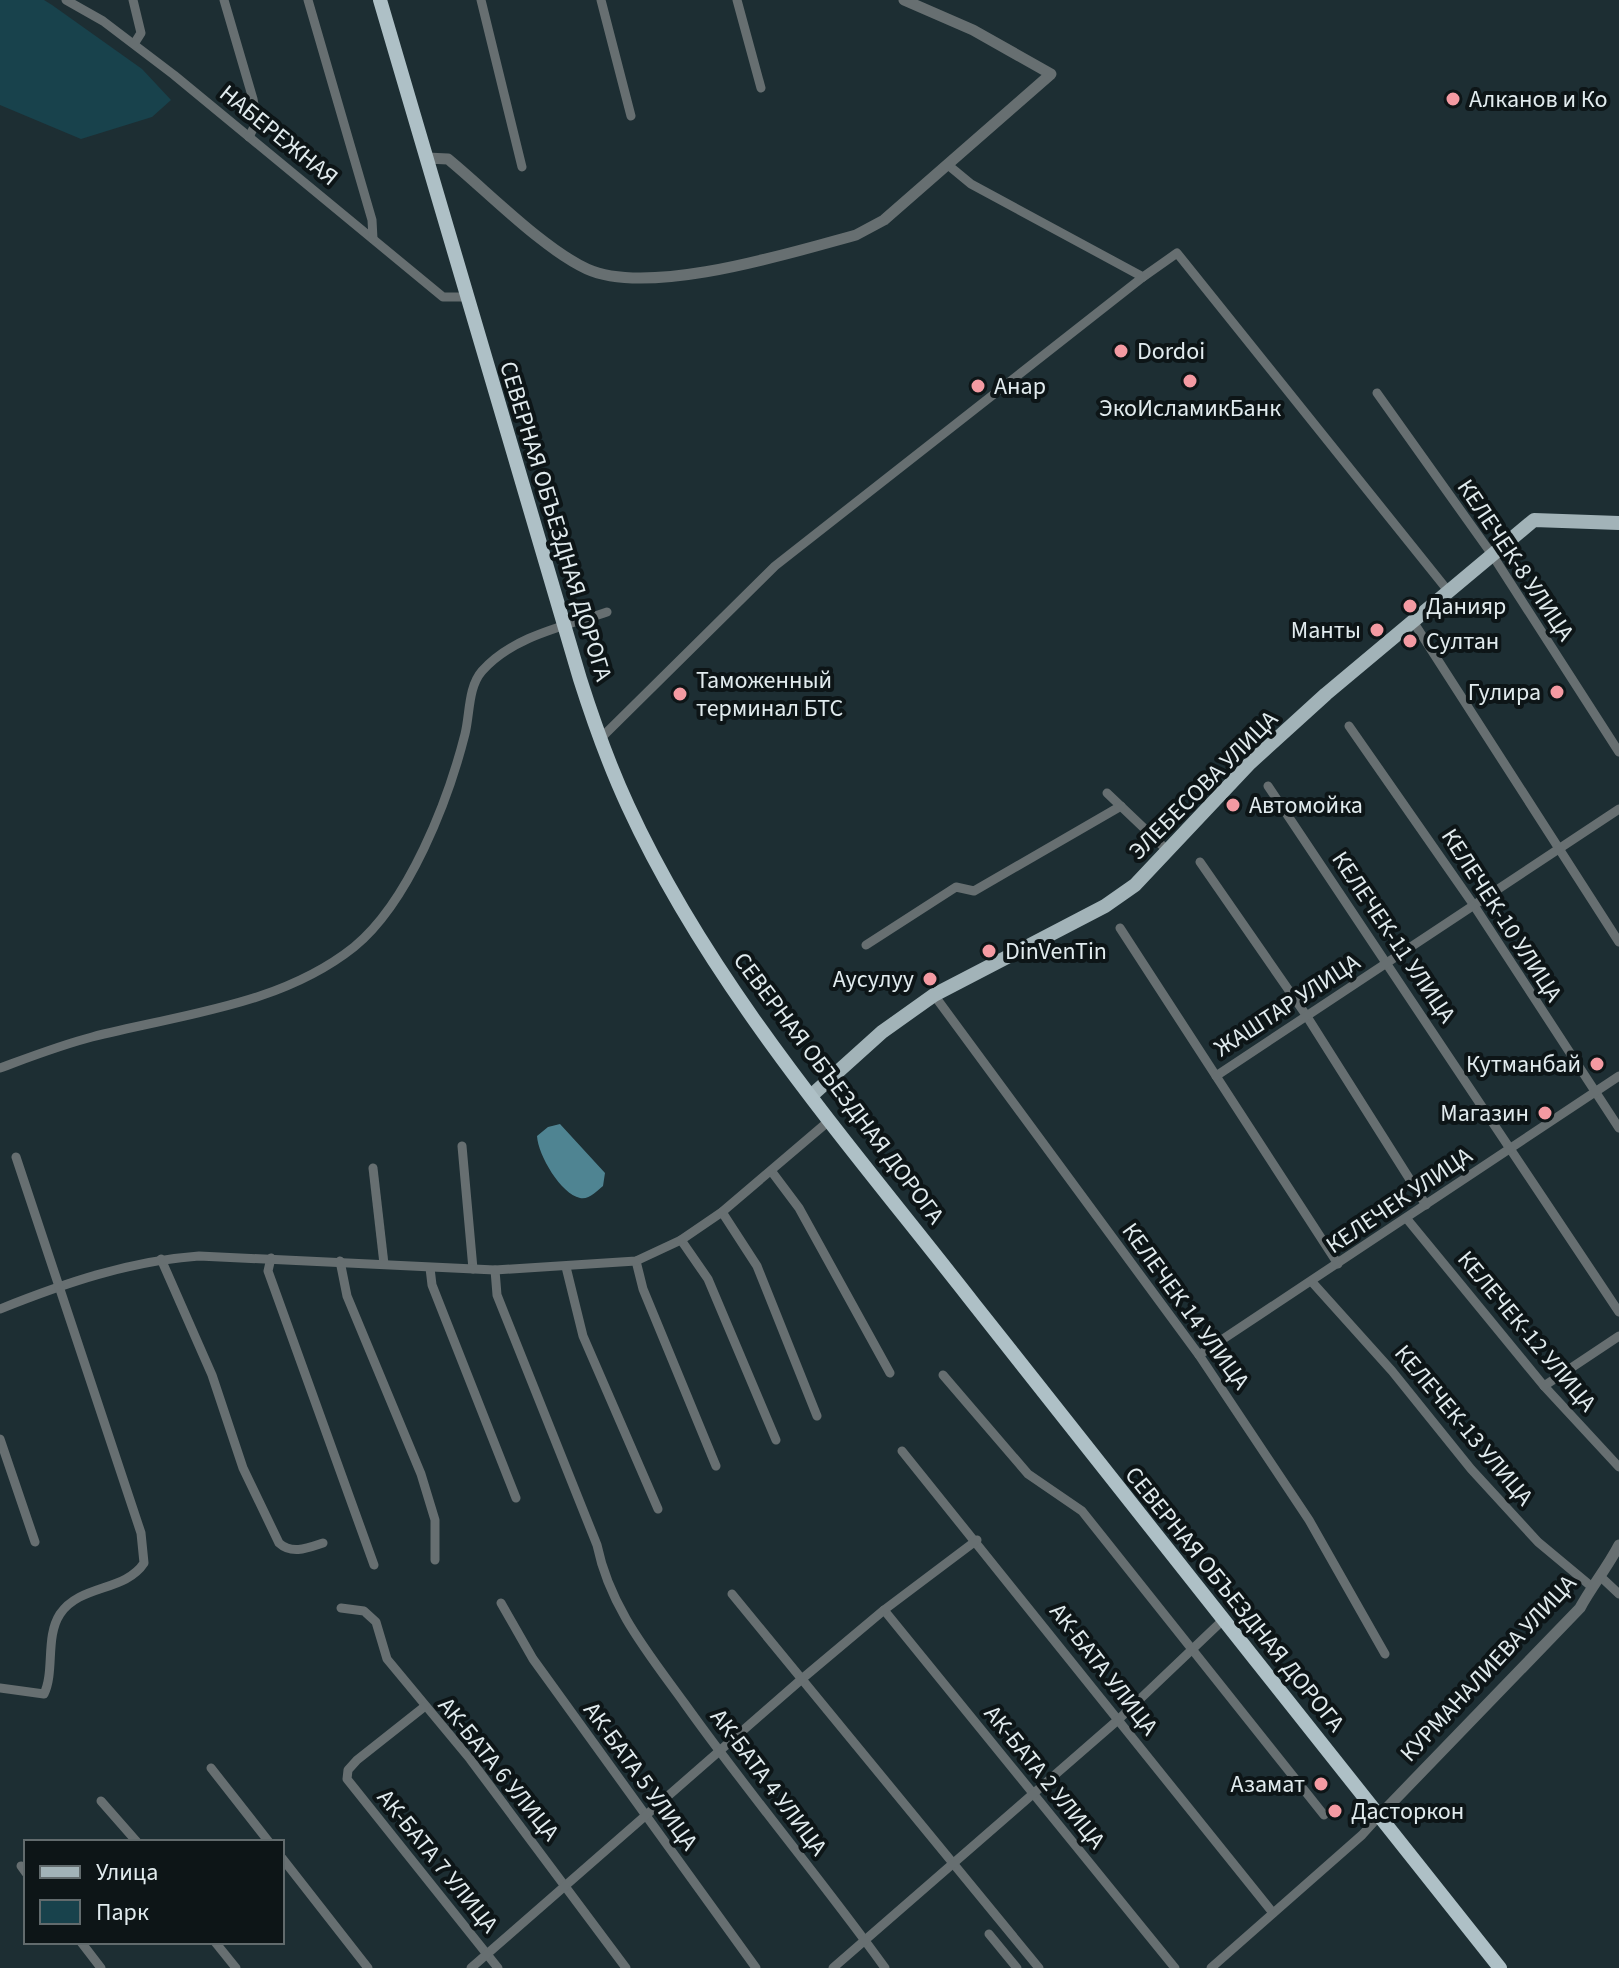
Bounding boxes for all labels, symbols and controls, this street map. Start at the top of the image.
street label: НАБЕРЕЖНАЯ [212,76,346,194]
place label: Алканов и Ко [1469,82,1608,117]
marker: Алканов и Ко [1444,90,1462,108]
place label: Dordoi [1137,334,1205,369]
marker: Dordoi [1112,342,1130,360]
street label: СЕВЕРНАЯ ОБЪЕЗДНАЯ ДОРОГА [490,357,621,685]
place label: Анар [994,369,1046,404]
marker: ЭкоИсламикБанк [1181,372,1199,390]
marker: Анар [969,377,987,395]
place label: ЭкоИсламикБанк [1099,391,1281,426]
street label: КЕЛЕЧЕК-8 УЛИЦА [1448,472,1583,648]
place label: Данияр [1426,589,1506,624]
marker: Данияр [1401,597,1419,615]
place label: Манты [1291,613,1361,648]
marker: Манты [1368,621,1386,639]
place label: Султан [1426,624,1499,659]
marker: Султан [1401,632,1419,650]
place label: Таможенный терминал БТС [696,663,843,726]
place label: Гулира [1468,675,1541,710]
marker: Гулира [1548,683,1566,701]
marker: Таможенный терминал БТС [671,685,689,703]
street label: ЭЛЕБЕСОВА УЛИЦА [1121,703,1286,868]
place label: Автомойка [1249,788,1363,823]
marker: Автомойка [1224,796,1242,814]
street label: КЕЛЕЧЕК-10 УЛИЦА [1432,822,1571,1009]
street label: КЕЛЕЧЕК-11 УЛИЦА [1323,844,1464,1030]
place label: DinVenTin [1005,934,1107,969]
marker: DinVenTin [980,942,998,960]
street label: СЕВЕРНАЯ ОБЪЕЗДНАЯ ДОРОГА [725,945,953,1232]
street label: ЖАШТАР УЛИЦА [1207,945,1367,1066]
place label: Аусулуу [833,962,914,997]
marker: Аусулуу [921,970,939,988]
place label: Кутманбай [1466,1047,1581,1082]
marker: Кутманбай [1588,1055,1606,1073]
place label: Магазин [1440,1096,1529,1131]
marker: Магазин [1536,1104,1554,1122]
street label: КЕЛЕЧЕК УЛИЦА [1319,1138,1480,1262]
street label: КЕЛЕЧЕК 14 УЛИЦА [1113,1216,1258,1397]
street label: КЕЛЕЧЕК-12 УЛИЦА [1449,1243,1605,1419]
street label: КЕЛЕЧЕК-13 УЛИЦА [1386,1337,1542,1513]
street label: СЕВЕРНАЯ ОБЪЕЗДНАЯ ДОРОГА [1116,1459,1353,1740]
street label: КУРМАНАЛИЕВА УЛИЦА [1392,1567,1585,1770]
street label: АК-БАТА УЛИЦА [1041,1596,1166,1743]
street label: АК-БАТА 6 УЛИЦА [430,1690,568,1849]
street label: АК-БАТА 5 УЛИЦА [575,1695,707,1858]
street label: АК-БАТА 2 УЛИЦА [976,1698,1114,1857]
street label: АК-БАТА 4 УЛИЦА [702,1701,836,1863]
place label: Азамат [1231,1767,1305,1802]
marker: Азамат [1312,1775,1330,1793]
street label: АК-БАТА 7 УЛИЦА [369,1782,507,1941]
place label: Дасторкон [1351,1794,1464,1829]
marker: Дасторкон [1326,1802,1344,1820]
legend [24,1840,284,1944]
text: Улица [96,1855,158,1890]
text: Парк [96,1895,149,1930]

